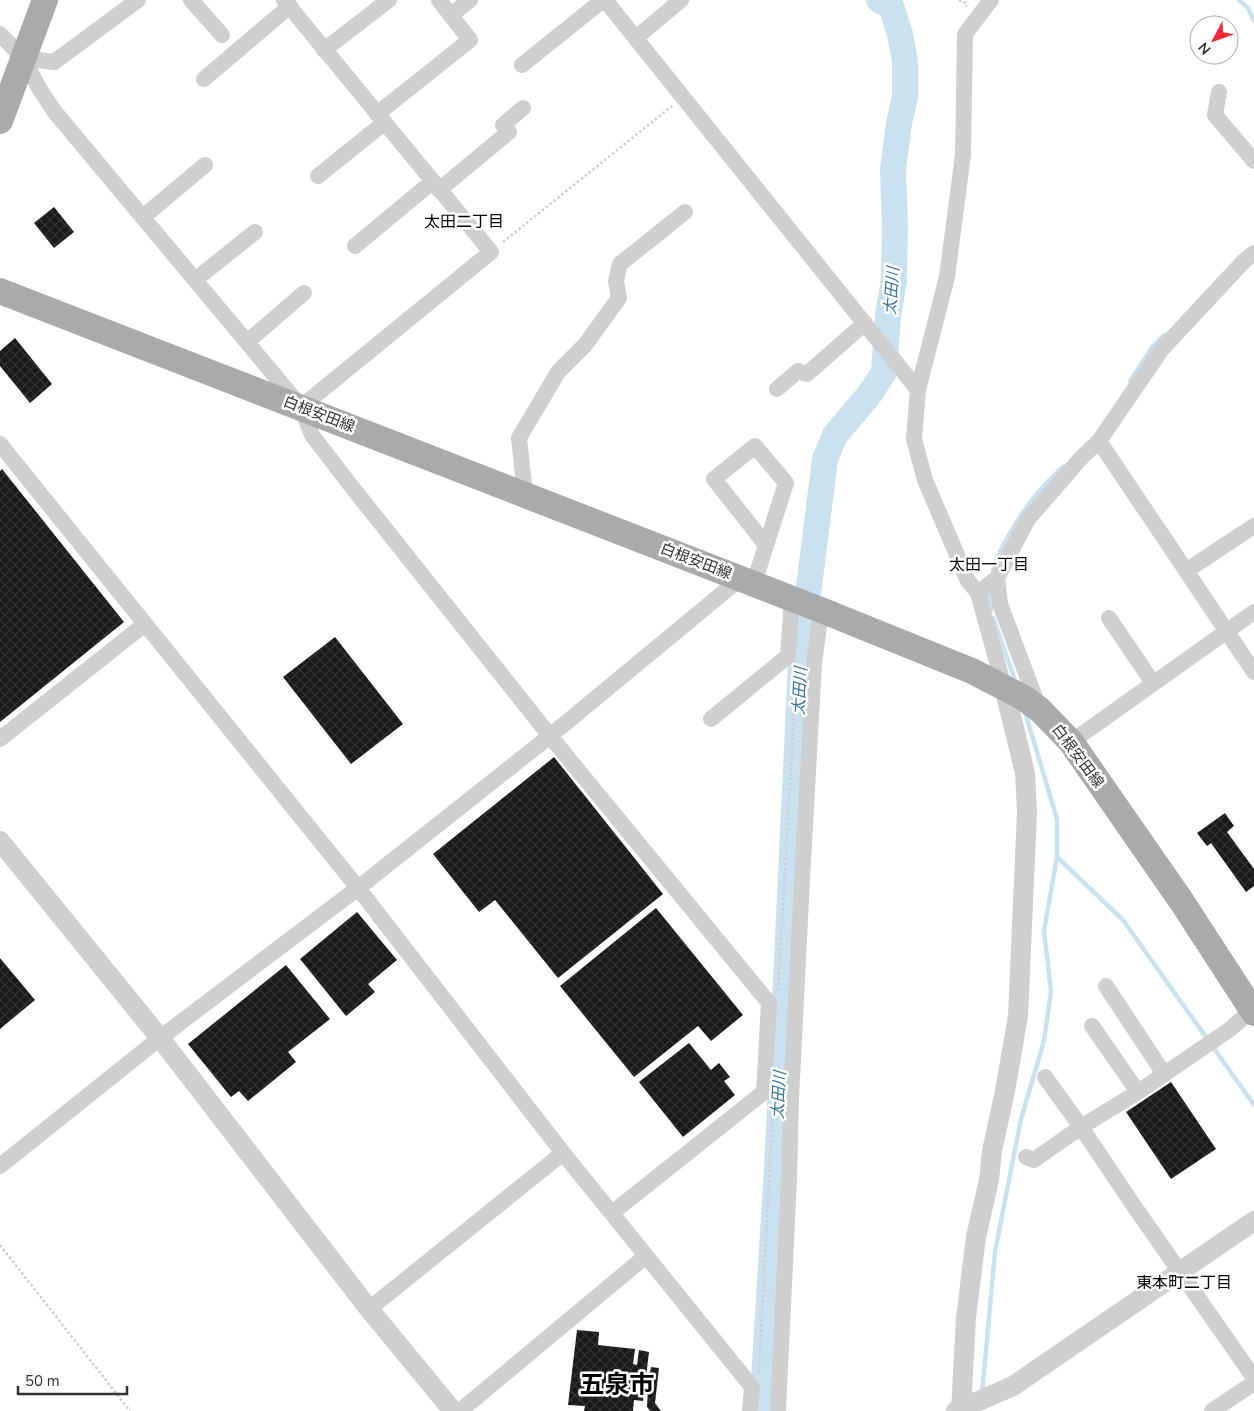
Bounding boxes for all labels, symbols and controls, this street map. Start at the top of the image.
north arrow [1189,15,1239,65]
text: N [1194,38,1215,58]
district label: 太田二丁目 [424,211,504,233]
water label: 太田川 [879,264,905,316]
street label: 白根安田線 [280,391,358,437]
street label: 白根安田線 [657,538,735,584]
district label: 太田一丁目 [949,554,1029,576]
water label: 太田川 [788,664,812,716]
street label: 白根安田線 [1047,720,1109,792]
water label: 太田川 [767,1068,791,1120]
district label: 東本町二丁目 [1136,1272,1232,1294]
scale bar [18,1364,126,1396]
district label: 五泉市 [579,1368,655,1402]
text: 50 m [25,1371,60,1391]

